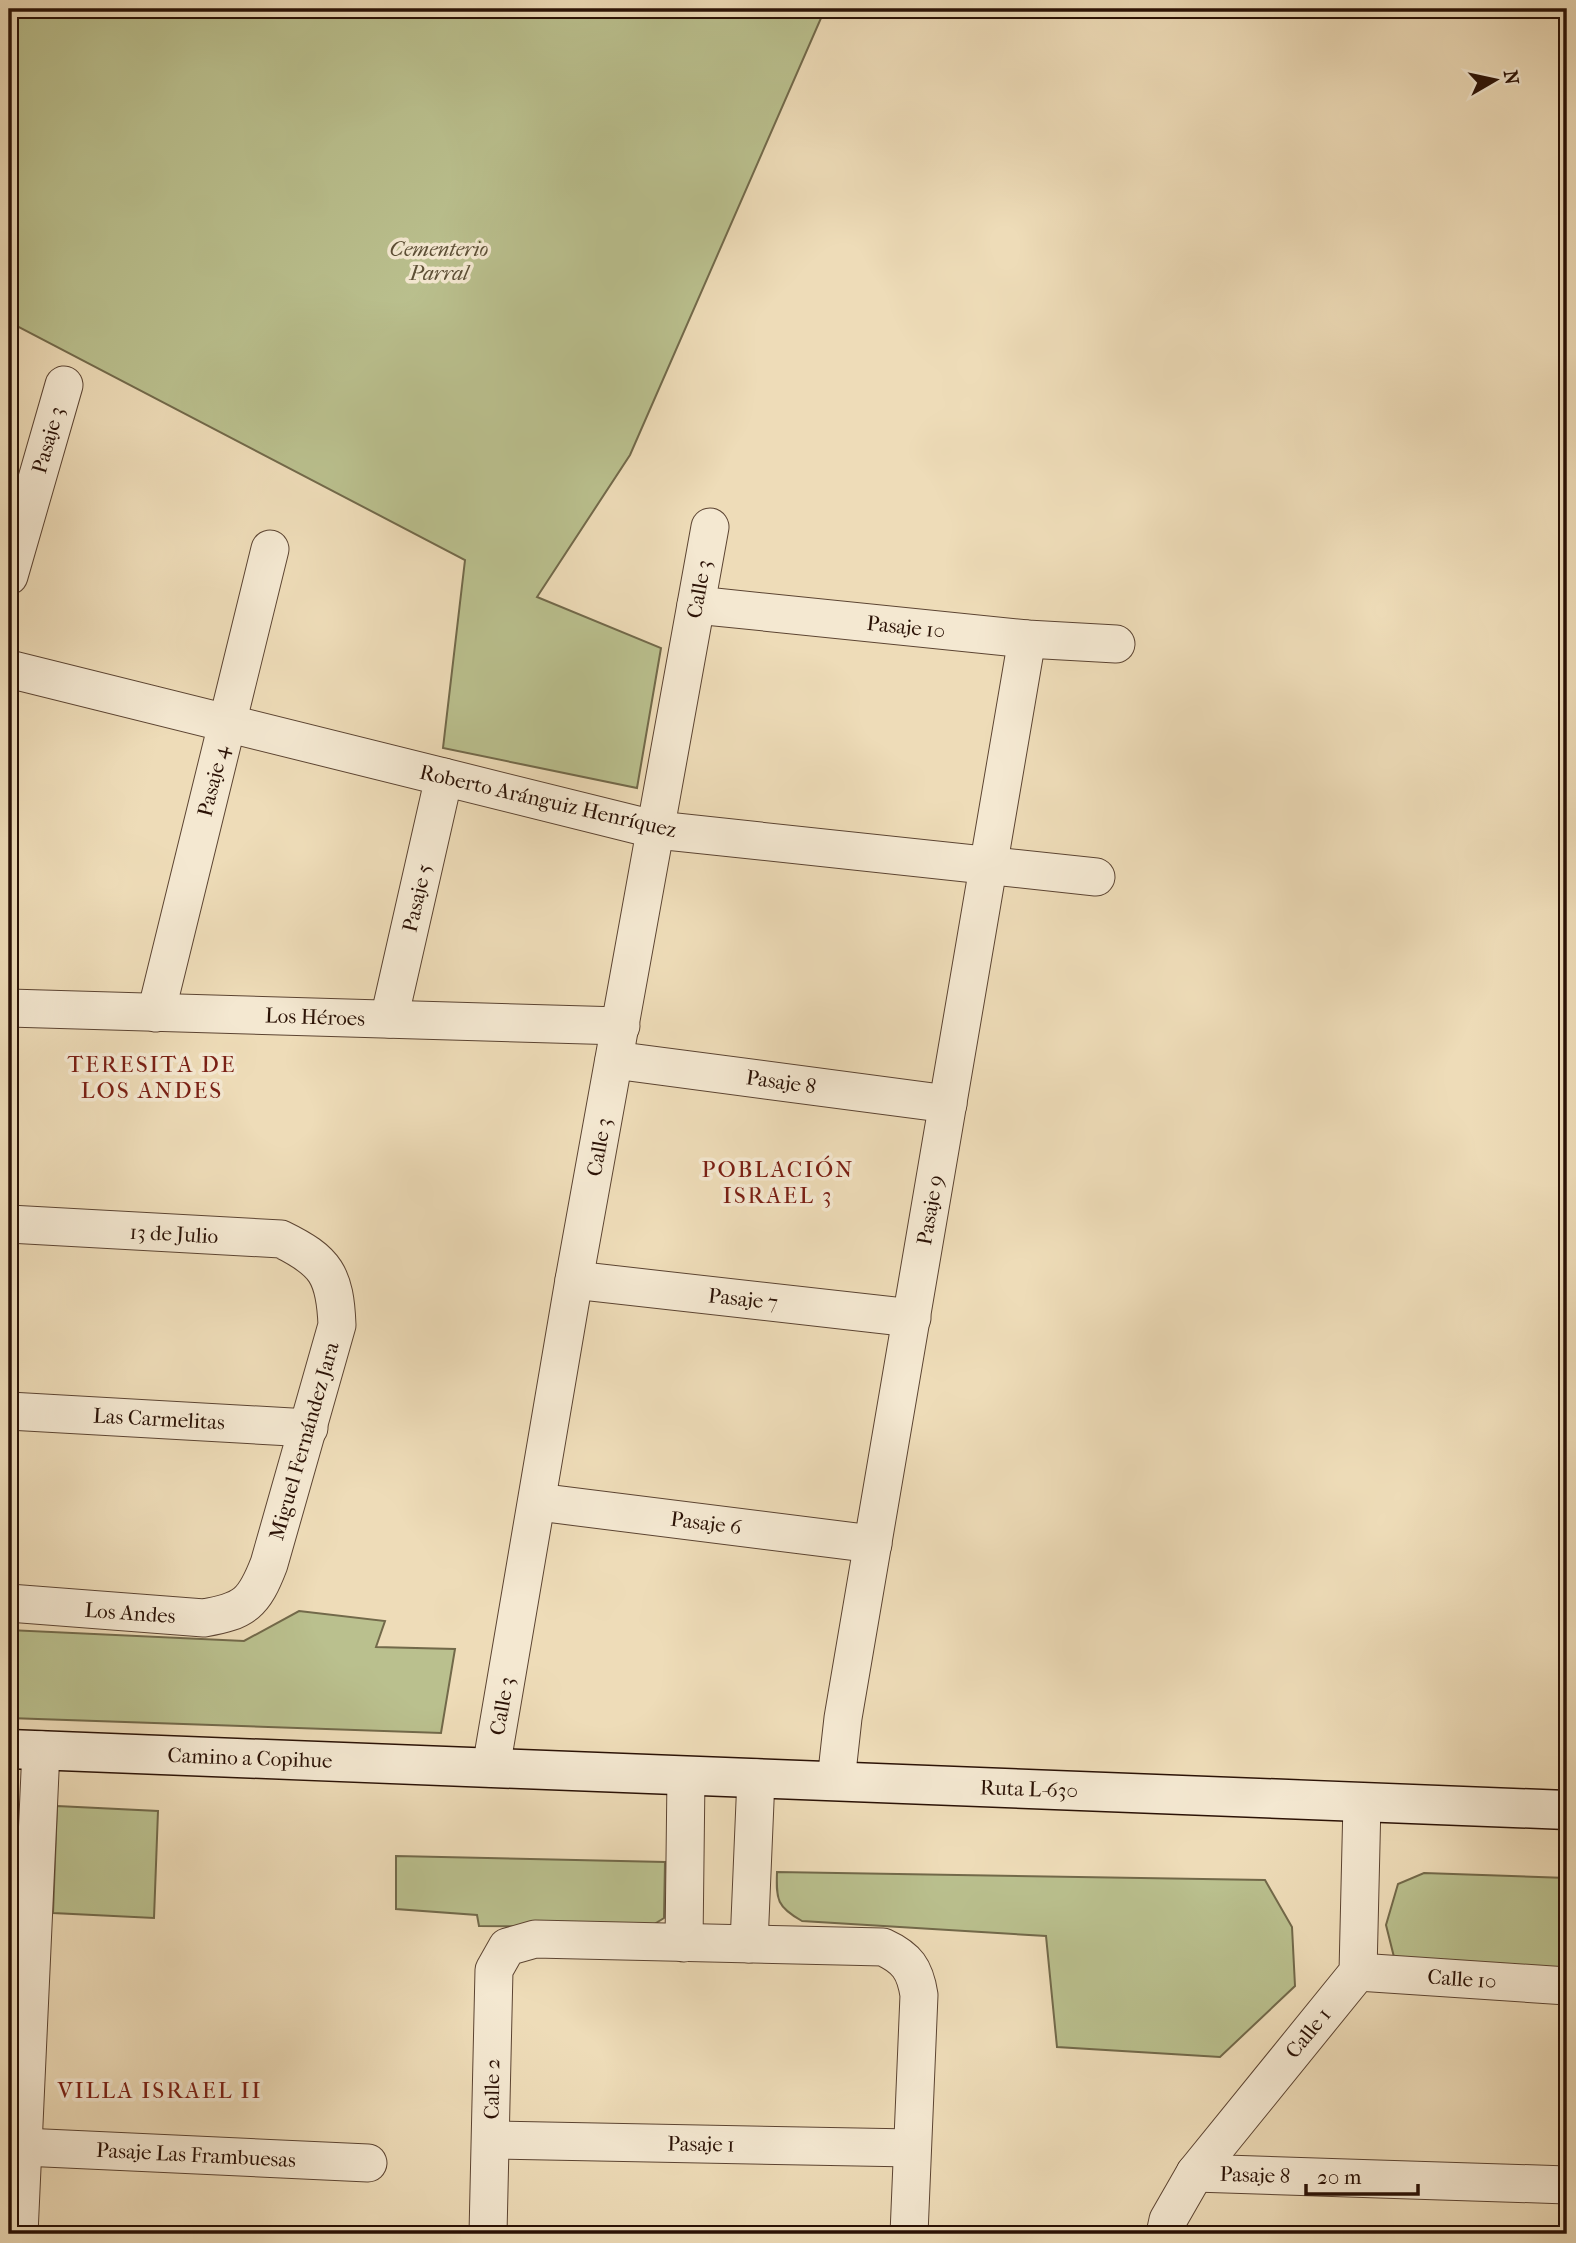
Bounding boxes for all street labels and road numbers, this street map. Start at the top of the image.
street label: Pasaje 3 [27,404,69,476]
street label: Calle 3 [682,558,716,620]
street label: Pasaje 10 [866,611,946,643]
street label: Pasaje 4 [193,742,234,819]
street label: Roberto Aránguiz Henríquez [417,760,679,842]
street label: Pasaje 5 [398,862,436,934]
street label: Los Héroes [265,1003,366,1031]
street label: Pasaje 8 [744,1065,818,1099]
street label: Calle 3 [582,1116,616,1178]
street label: Pasaje 9 [912,1173,948,1247]
street label: 13 de Julio [129,1220,219,1248]
street label: Pasaje 7 [707,1283,779,1315]
street label: Miguel Fernández Jara [264,1339,344,1543]
street label: Las Carmelitas [92,1404,226,1434]
street label: Pasaje 6 [669,1507,743,1539]
street label: Los Andes [84,1598,176,1628]
street label: Calle 3 [485,1675,519,1737]
street label: Camino a Copihue [167,1743,333,1773]
street label: Ruta L-630 [980,1775,1078,1803]
street label: Calle 10 [1427,1965,1497,1993]
street label: Calle 1 [1281,2003,1335,2063]
street label: Calle 2 [479,2058,505,2120]
street label: Pasaje 1 [667,2131,735,2157]
street label: Pasaje Las Frambuesas [95,2138,297,2172]
street label: Pasaje 8 [1219,2162,1291,2188]

